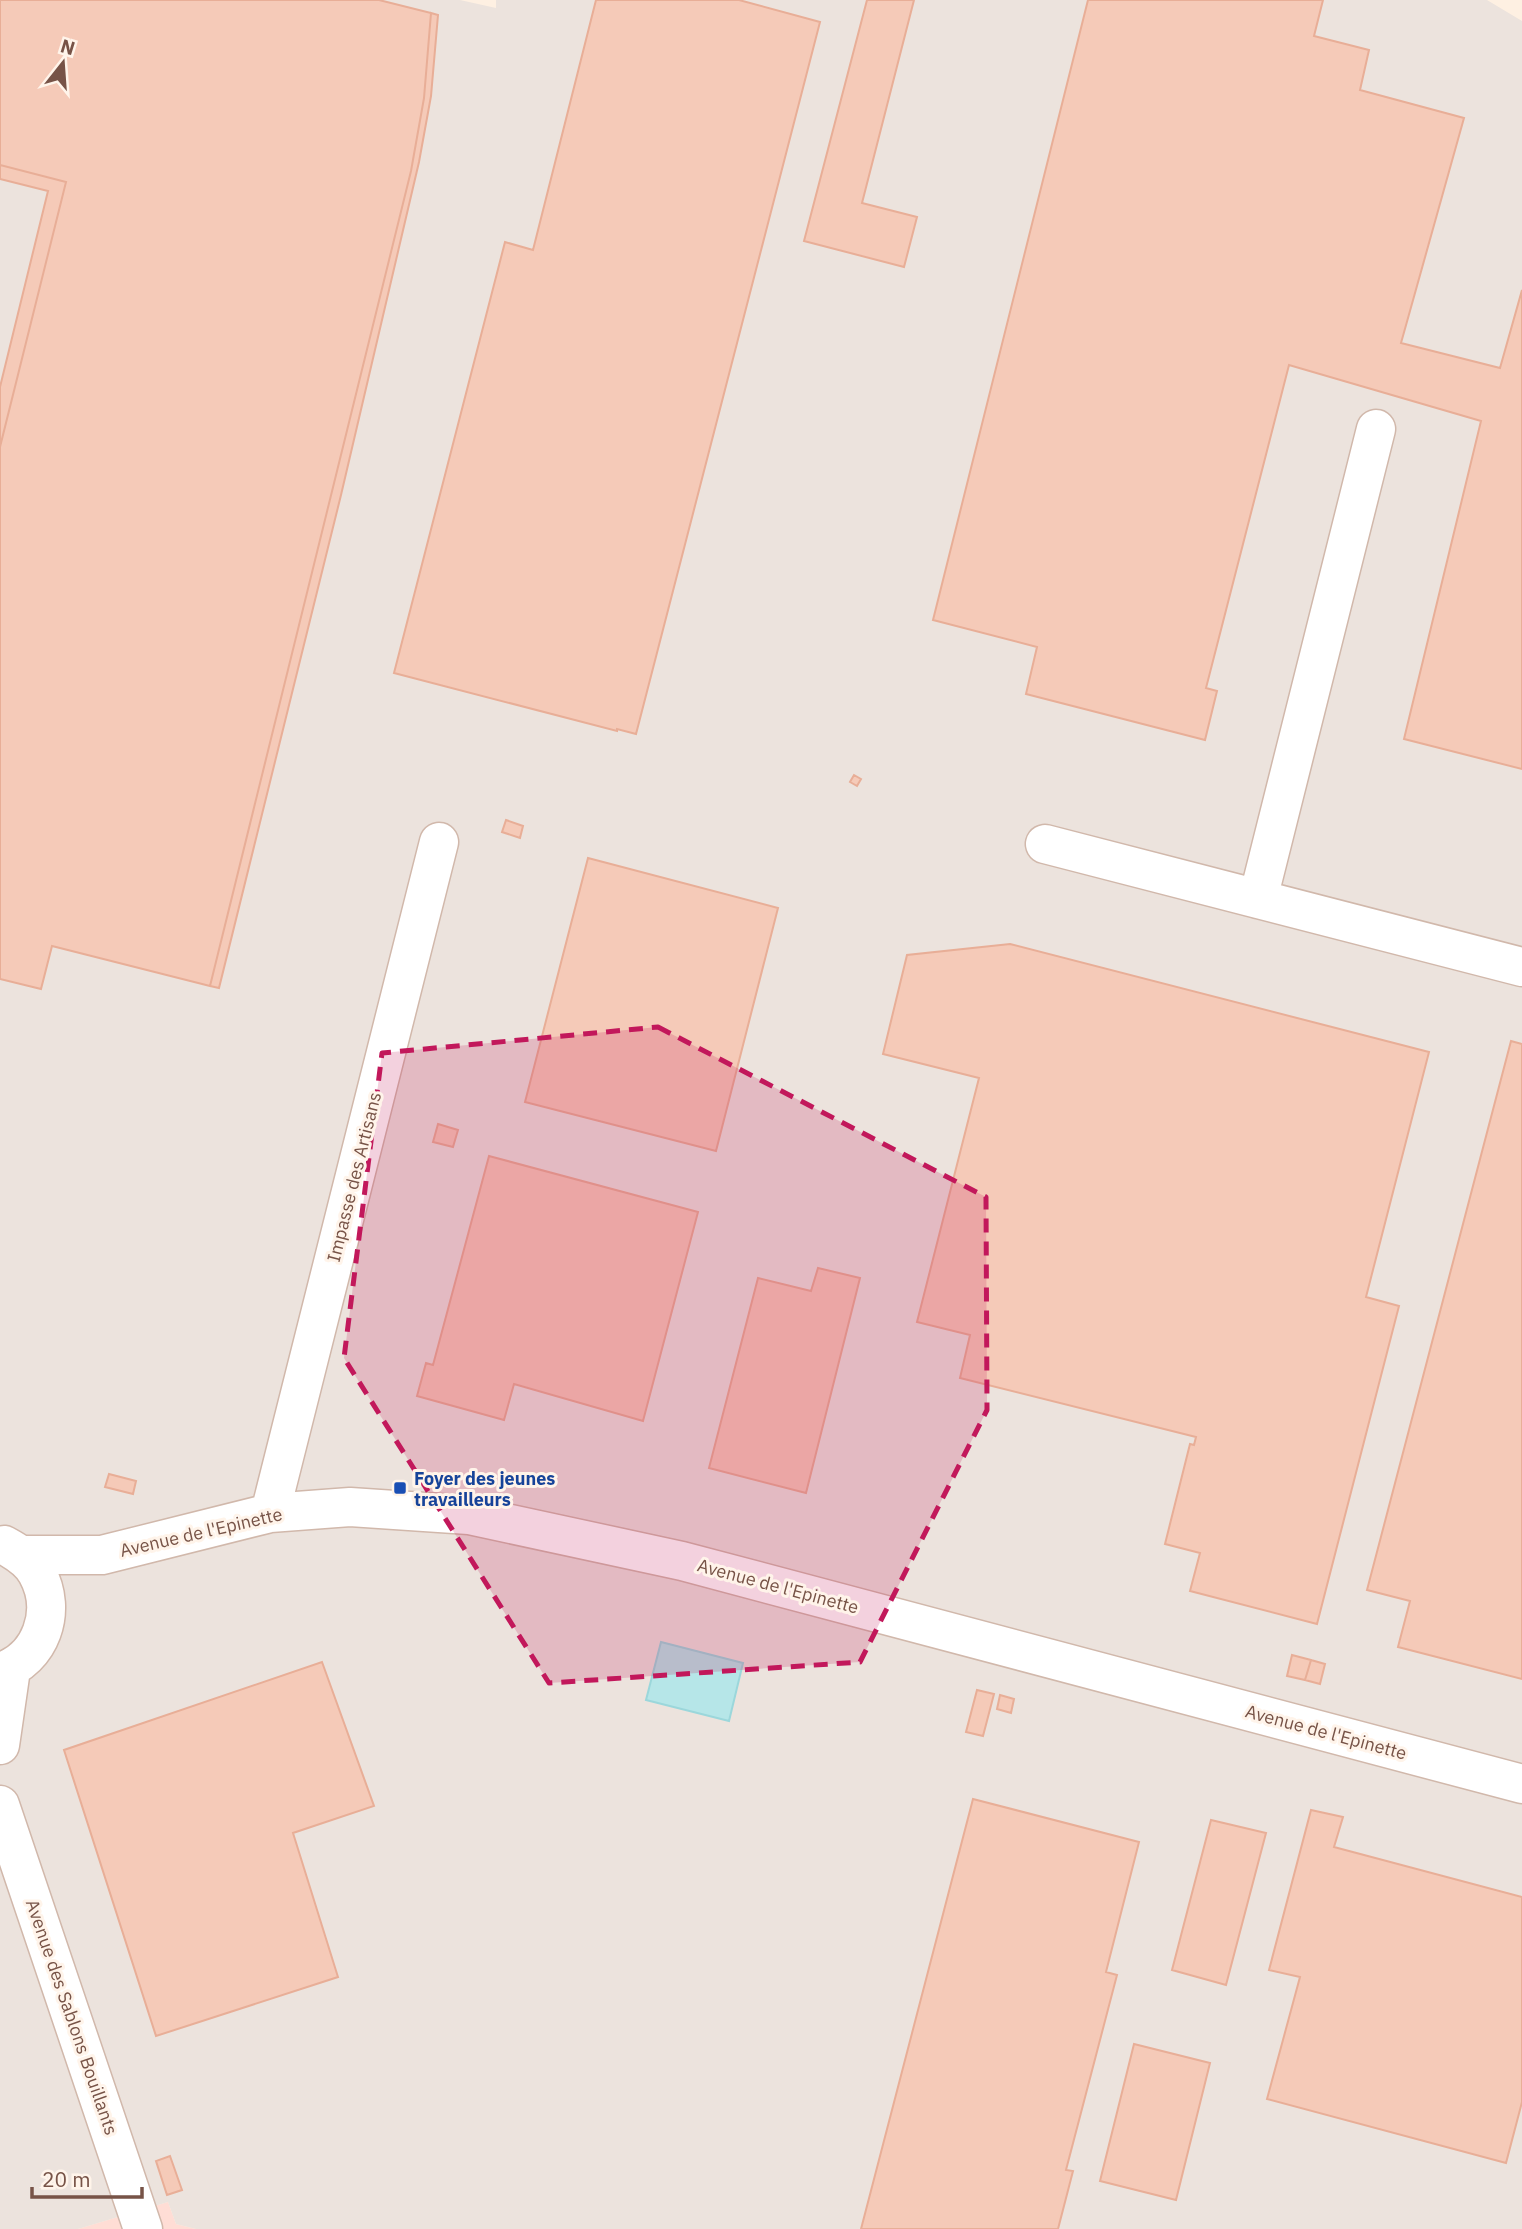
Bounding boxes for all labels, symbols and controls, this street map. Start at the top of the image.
north arrow [28,28,98,98]
text: N [58,33,78,60]
street label: Impasse des Artisans [322,1090,386,1264]
place label: Foyer des jeunes travailleurs [414,1467,555,1511]
marker: Foyer des jeunes travailleurs [392,1480,408,1496]
street label: Avenue de l'Epinette [118,1502,285,1562]
street label: Avenue de l'Epinette [695,1553,861,1619]
street label: Avenue de l'Epinette [1243,1699,1409,1765]
street label: Avenue des Sablons Bouillants [21,1896,123,2138]
scale bar [32,2156,142,2200]
text: 20 m [42,2165,91,2193]

